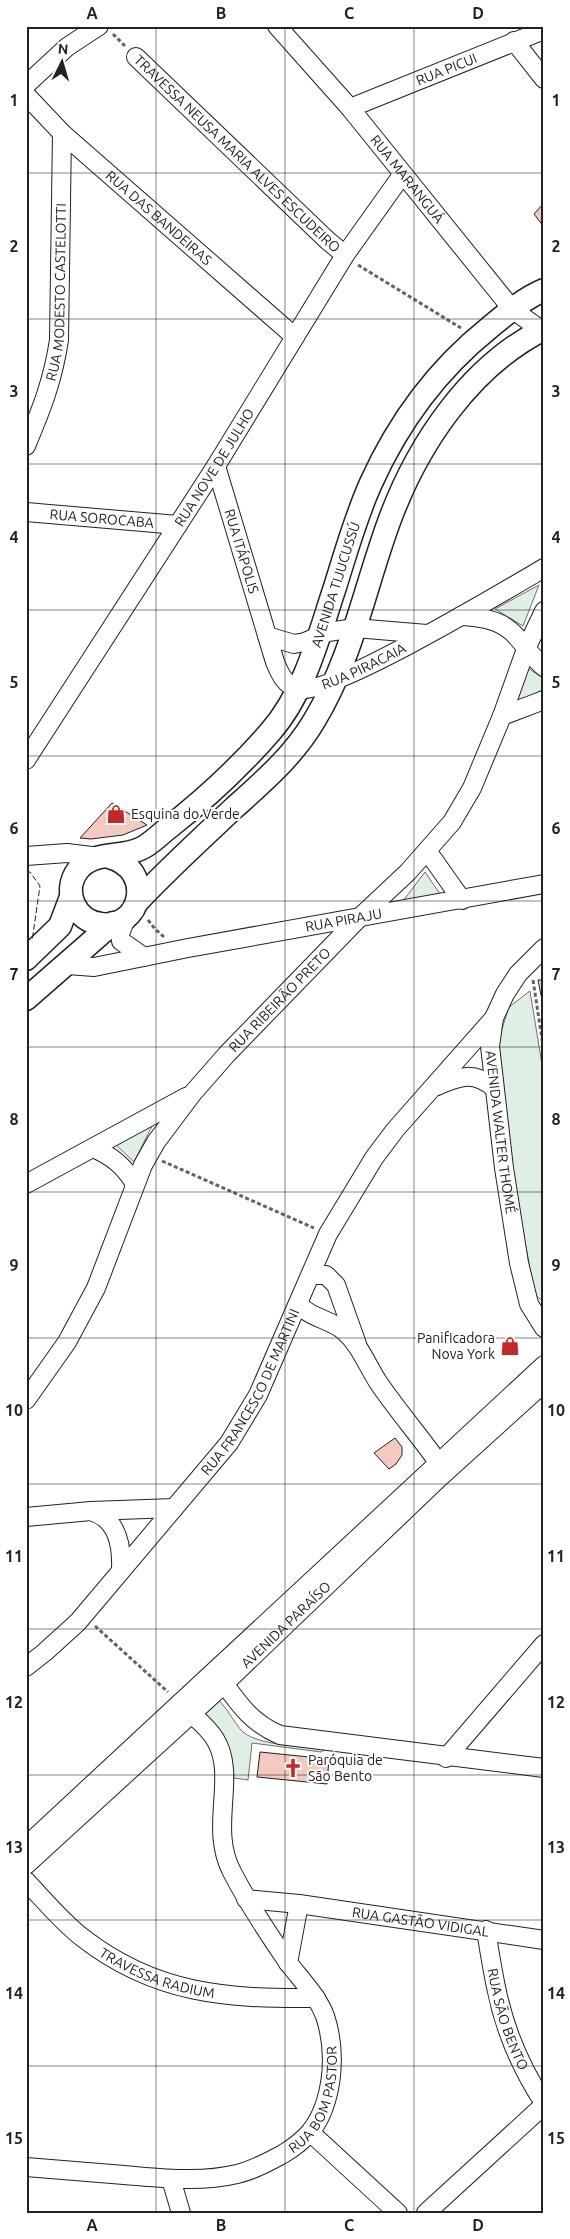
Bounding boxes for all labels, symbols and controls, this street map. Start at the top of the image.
text: A [86,4,98,22]
text: B [216,4,226,22]
text: C [344,4,354,22]
text: D [472,4,484,22]
north arrow [38,38,88,88]
text: N [57,41,69,57]
street label: RUA PICUI [414,50,479,89]
street label: TRAVESSA NEUSA MARIA ALVES ESCUDEIRO [131,52,344,256]
text: 1 [9,91,19,109]
text: 1 [551,91,561,109]
street label: RUA MARANGUÁ [367,132,448,226]
street label: RUA DAS BANDEIRAS [103,167,215,268]
street label: RUA MODESTO CASTELOTTI [43,203,69,383]
text: 2 [9,237,19,255]
text: 2 [551,237,561,255]
text: 3 [9,382,19,400]
text: 3 [551,382,561,400]
street label: RUA NOVE DE JULHO [171,405,257,529]
street label: RUA SOROCABA [49,506,154,531]
street label: RUA ITÁPOLIS [221,507,262,595]
street label: AVENIDA TIJUCUSSÚ [308,519,363,650]
text: 4 [9,528,19,546]
text: 4 [551,528,561,546]
street label: RUA PIRACAIA [319,640,409,693]
text: 5 [9,673,19,691]
text: 5 [551,673,561,691]
shop icon: Esquina do Verde [105,803,127,825]
place label: Esquina do Verde [131,806,240,822]
text: 6 [9,819,19,837]
text: 6 [551,819,561,837]
street label: RUA PIRAJU [304,905,383,935]
street label: RUA RIBEIRÃO PRETO [225,944,334,1055]
text: 7 [9,965,19,983]
text: 7 [551,965,561,983]
street label: AVENIDA WALTER THOMÉ [483,1049,520,1215]
text: 8 [9,1110,19,1128]
text: 8 [551,1110,561,1128]
text: 9 [9,1256,19,1274]
text: 9 [551,1256,561,1274]
street label: RUA FRANCESCO DE MARTINI [198,1306,302,1478]
place label: Panificadora Nova York [417,1330,495,1362]
shop icon: Panificadora Nova York [499,1335,521,1357]
text: 10 [5,1401,23,1419]
text: 10 [547,1401,565,1419]
text: 11 [5,1547,23,1565]
text: 11 [547,1547,565,1565]
street label: AVENIDA PARAÍSO [238,1578,334,1671]
text: 12 [5,1693,23,1711]
text: 12 [547,1693,565,1711]
place label: Paróquia de São Bento [308,1752,383,1784]
church icon: Paróquia de São Bento [282,1757,304,1779]
text: 13 [5,1838,23,1856]
text: 13 [547,1838,565,1856]
street label: RUA GASTÃO VIDIGAL [351,1904,490,1940]
street label: TRAVESSA RADIUM [97,1944,216,2001]
street label: RUA SÃO BENTO [484,1967,532,2073]
text: 14 [5,1984,23,2002]
text: 14 [547,1984,565,2002]
street label: RUA BOM PASTOR [285,2045,340,2156]
text: 15 [5,2129,23,2147]
text: 15 [547,2129,565,2147]
text: A [86,2216,98,2234]
text: B [216,2216,226,2234]
text: C [344,2216,354,2234]
text: D [472,2216,484,2234]

